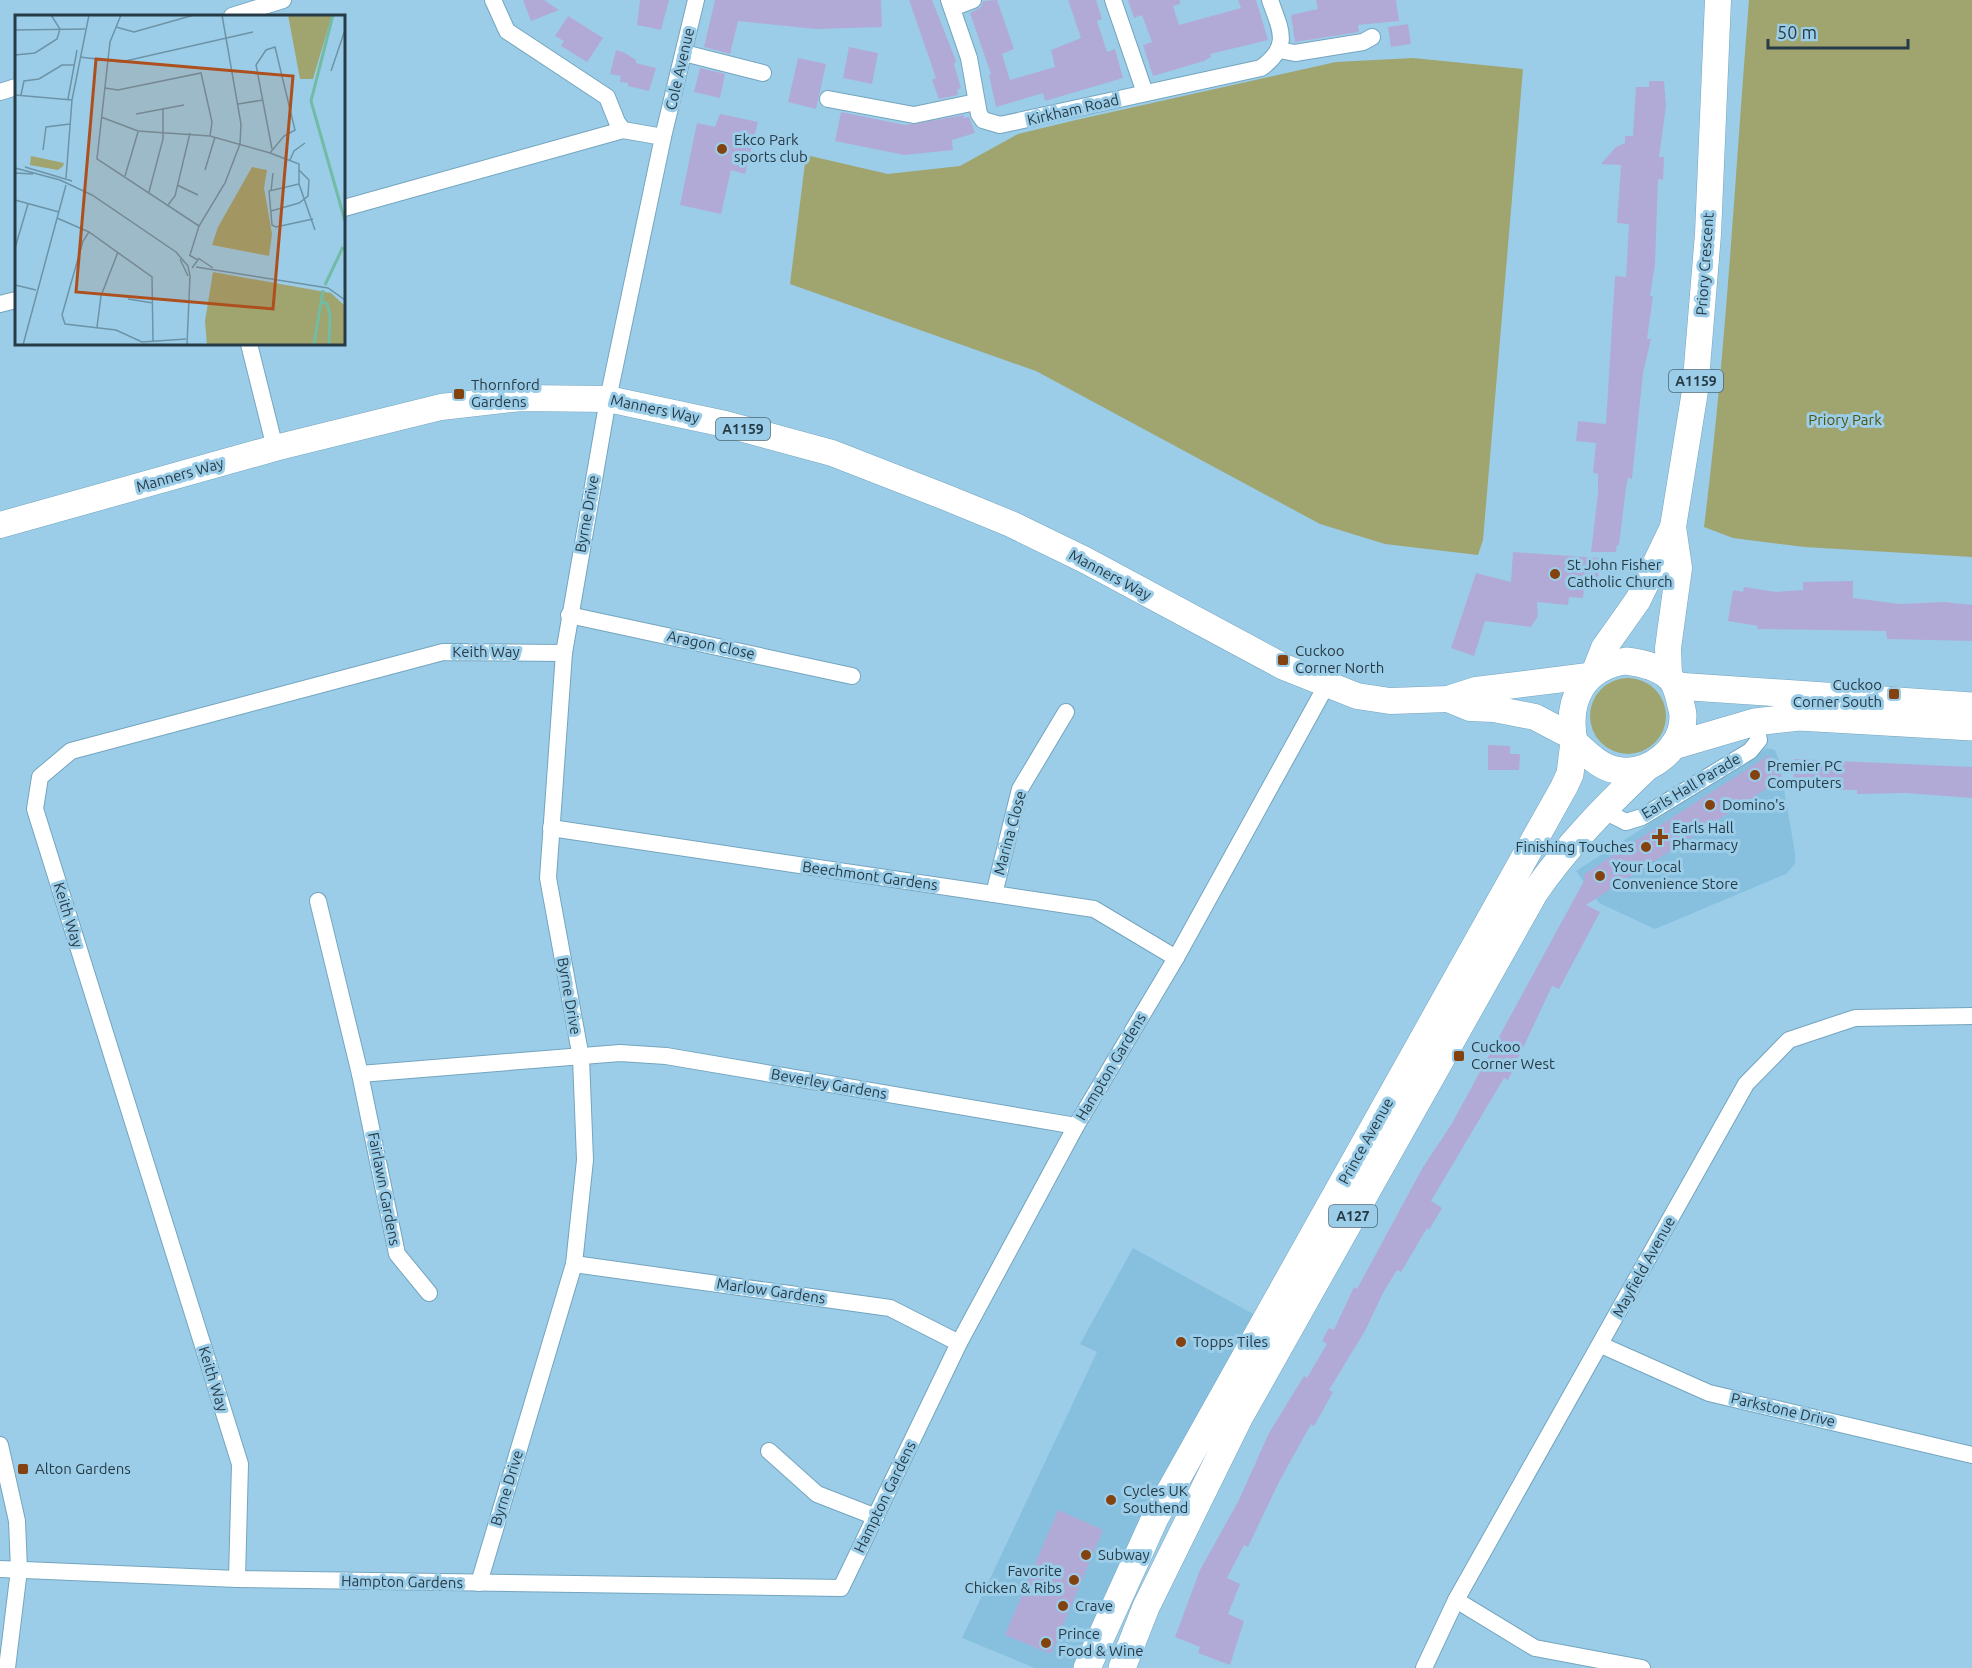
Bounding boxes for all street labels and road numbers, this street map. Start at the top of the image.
street label: Cole Avenue [662,26,697,112]
street label: Kirkham Road [1025,91,1120,128]
street label: Priory Crescent [1692,212,1717,316]
road number: A1159 [1669,370,1723,392]
street label: Manners Way [609,391,701,426]
road number: A1159 [716,418,770,440]
street label: Manners Way [134,454,226,495]
street label: Byrne Drive [571,474,602,554]
street label: Manners Way [1066,546,1154,603]
street label: Aragon Close [666,627,757,662]
street label: Keith Way [452,643,520,660]
street label: Earls Hall Parade [1638,749,1743,822]
street label: Marina Close [990,789,1029,877]
street label: Beechmont Gardens [801,858,939,893]
street label: Keith Way [51,880,86,950]
street label: Byrne Drive [554,956,585,1036]
street label: Hampton Gardens [1072,1010,1149,1123]
street label: Beverley Gardens [770,1065,888,1102]
street label: Prince Avenue [1335,1095,1396,1187]
street label: Fairlawn Gardens [365,1131,404,1247]
road number: A127 [1329,1205,1377,1227]
street label: Mayfield Avenue [1609,1214,1678,1320]
street label: Marlow Gardens [716,1274,827,1307]
street label: Keith Way [196,1344,231,1414]
street label: Parkstone Drive [1729,1389,1837,1430]
street label: Hampton Gardens [850,1438,919,1555]
street label: Byrne Drive [487,1448,526,1528]
street label: Hampton Gardens [341,1572,463,1591]

